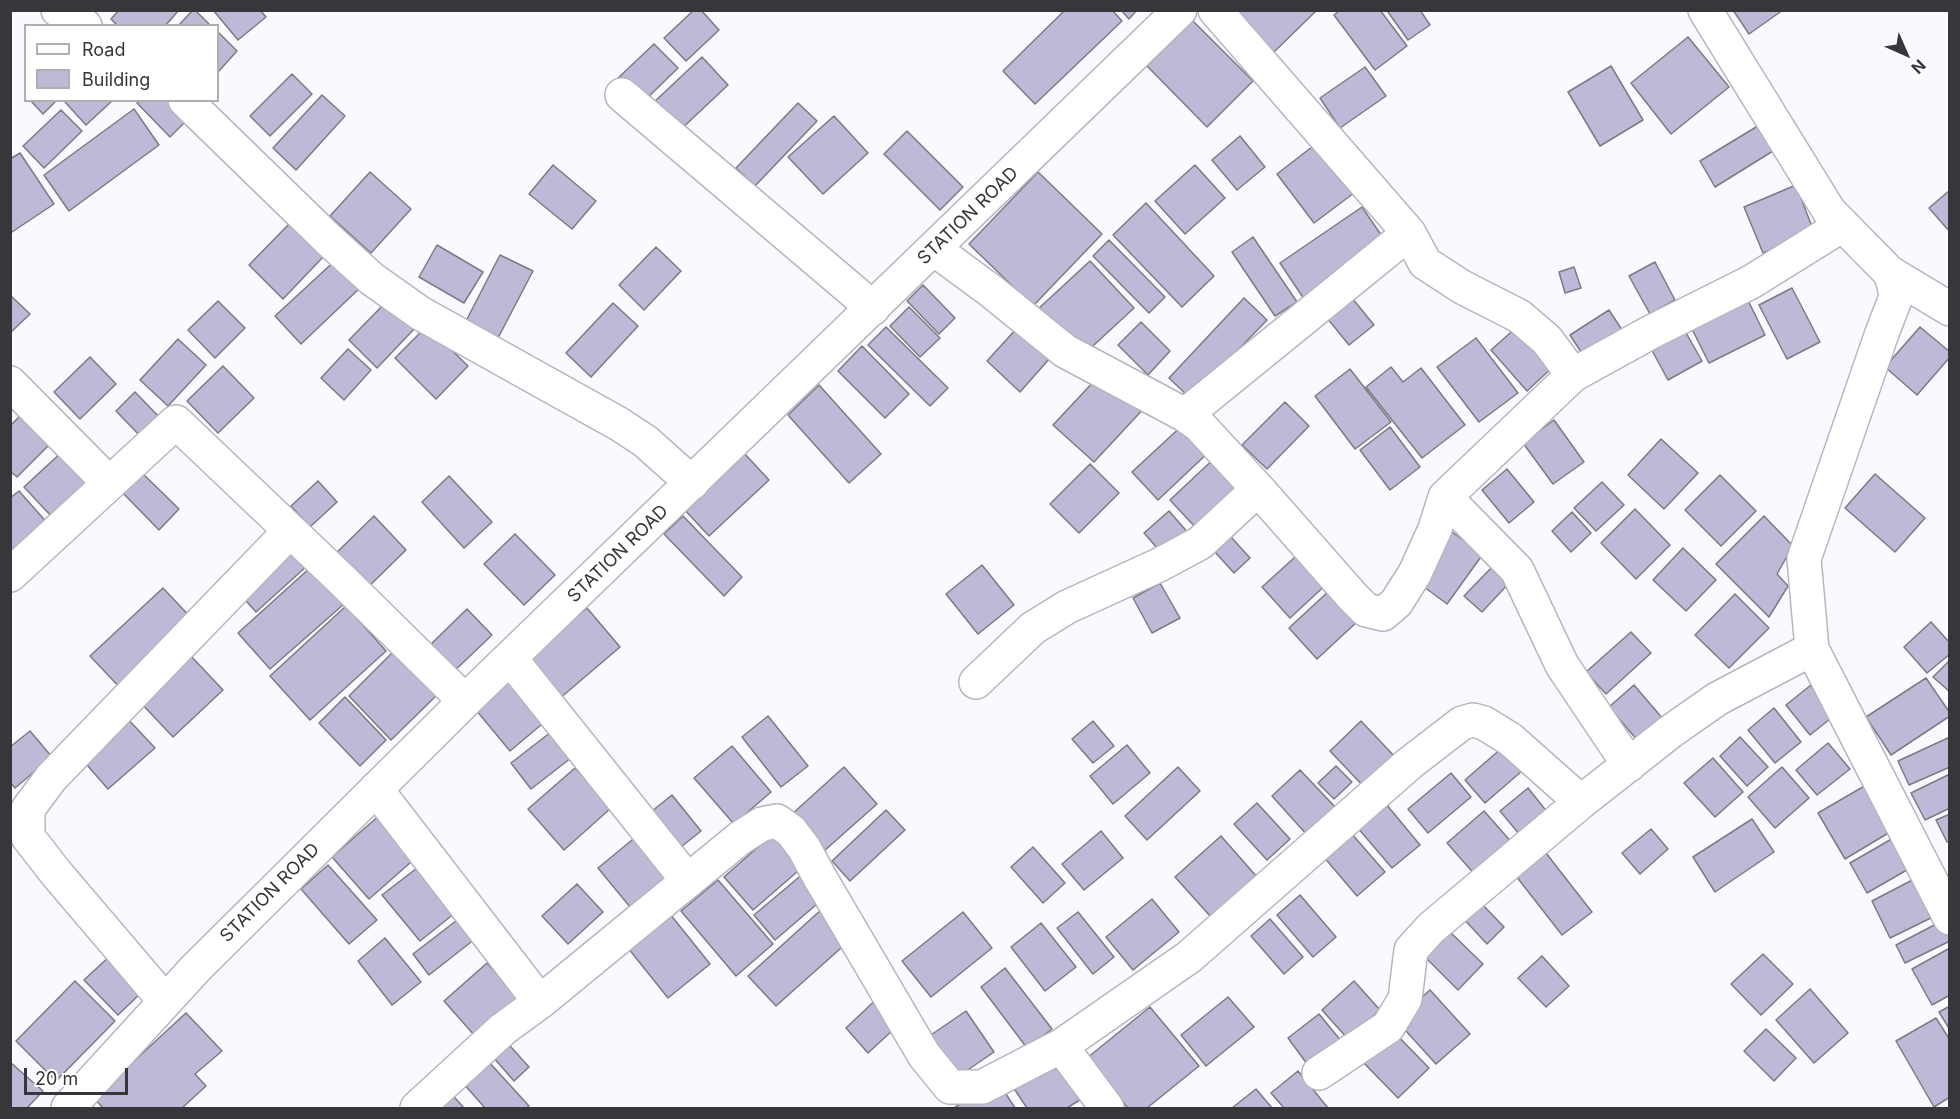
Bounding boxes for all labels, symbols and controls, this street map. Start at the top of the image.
legend [24,24,219,102]
north arrow [1876,24,1936,84]
text: Road [82,39,125,60]
text: N [1907,55,1930,78]
text: Building [82,69,150,90]
street label: STATION ROAD [913,163,1023,269]
street label: STATION ROAD [563,501,673,607]
street label: STATION ROAD [216,839,324,947]
scale bar [27,1056,130,1094]
text: 20 m [35,1068,78,1089]

